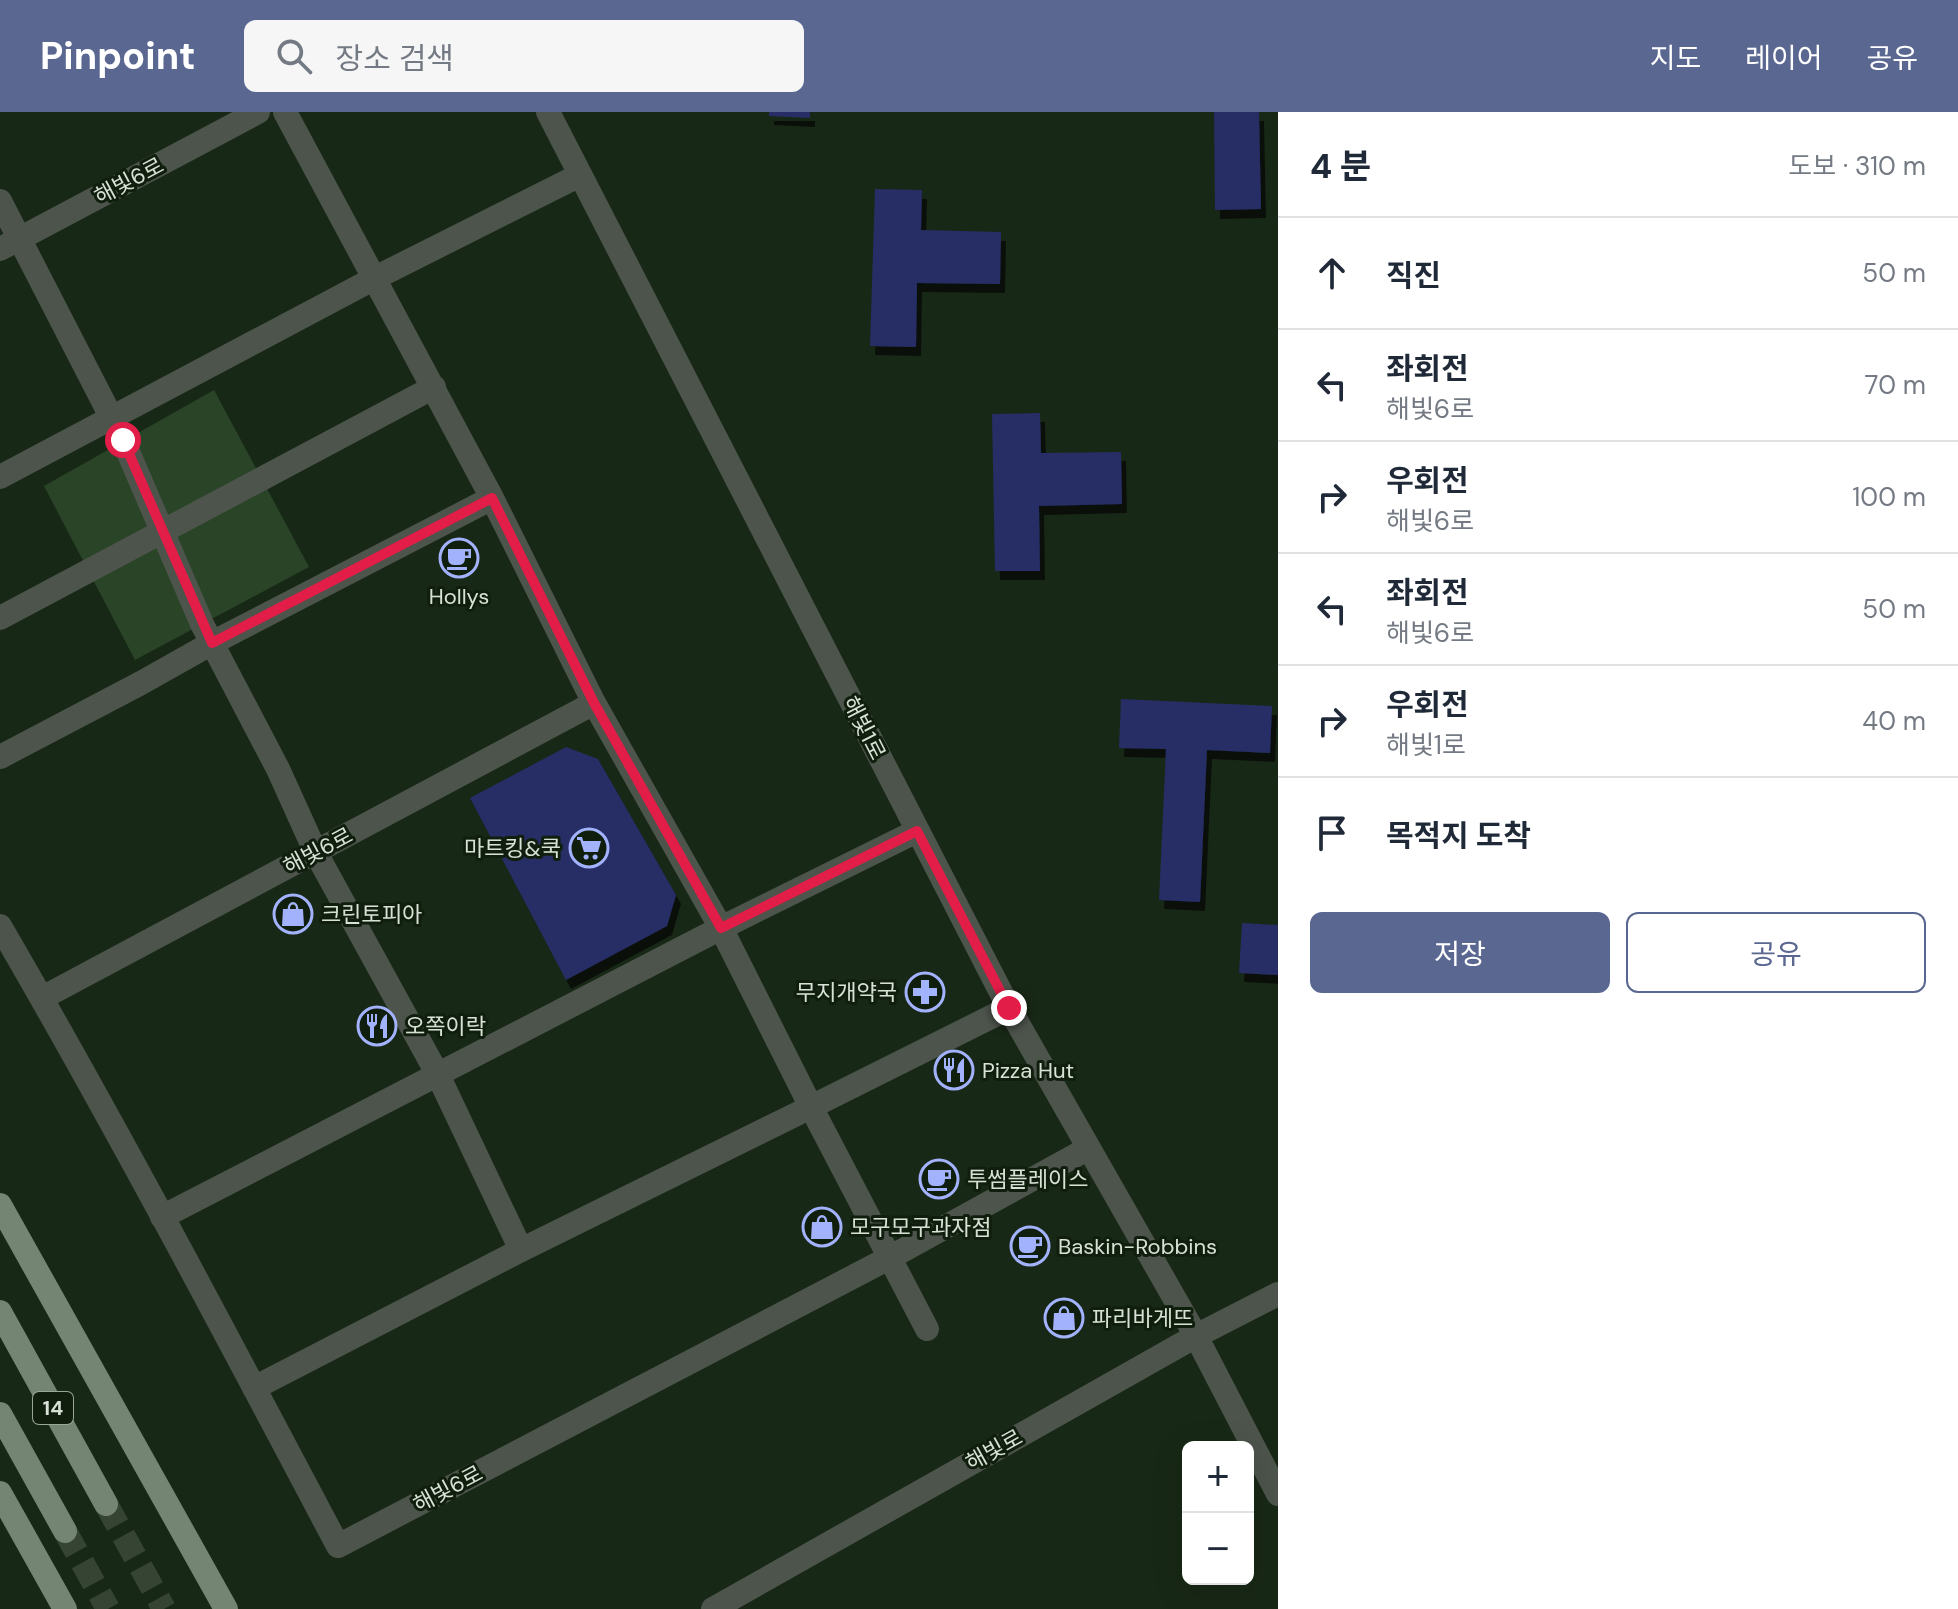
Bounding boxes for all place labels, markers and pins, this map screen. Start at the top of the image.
cafe icon: Hollys [438,537,480,579]
place label: Hollys [429,582,489,611]
supermarket icon: 마트킹&쿡 [568,827,610,869]
place label: 마트킹&쿡 [464,834,561,863]
shop icon: 크린토피아 [272,893,314,935]
place label: 크린토피아 [321,900,422,929]
pharmacy icon: 무지개약국 [904,971,946,1013]
place label: 무지개약국 [796,978,897,1007]
restaurant icon: 오쪽이락 [356,1005,398,1047]
place label: 오쪽이락 [405,1012,486,1041]
restaurant icon: Pizza Hut [933,1049,975,1091]
place label: Pizza Hut [982,1056,1074,1085]
cafe icon: 투썸플레이스 [918,1158,960,1200]
place label: 투썸플레이스 [967,1165,1088,1194]
shop icon: 모구모구과자점 [801,1206,843,1248]
place label: 모구모구과자점 [850,1213,992,1242]
cafe icon: Baskin-Robbins [1009,1225,1051,1267]
place label: Baskin-Robbins [1058,1232,1217,1261]
shop icon: 파리바게뜨 [1043,1297,1085,1339]
place label: 파리바게뜨 [1092,1304,1193,1333]

